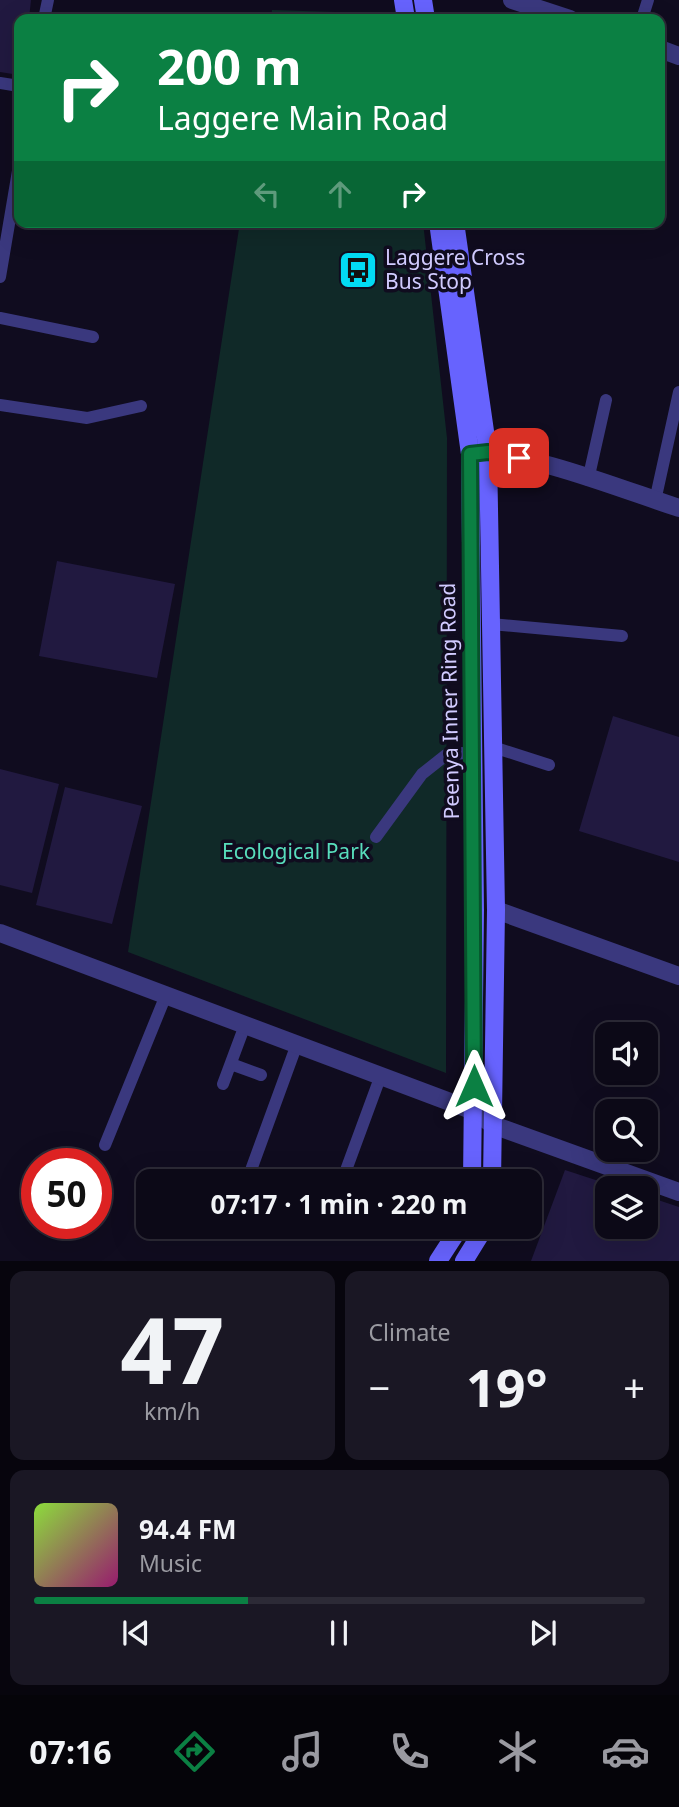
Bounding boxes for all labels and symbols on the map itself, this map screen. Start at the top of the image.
place label: Laggere Cross Bus Stop [385,243,525,295]
bus stop icon: Laggere Cross Bus Stop [337,249,379,291]
pin [489,428,549,488]
street label: Peenya Inner Ring Road [433,582,465,820]
park label: Ecological Park [222,837,371,865]
position arrow [437,1049,511,1123]
speed limit sign: 50 [21,1148,112,1239]

